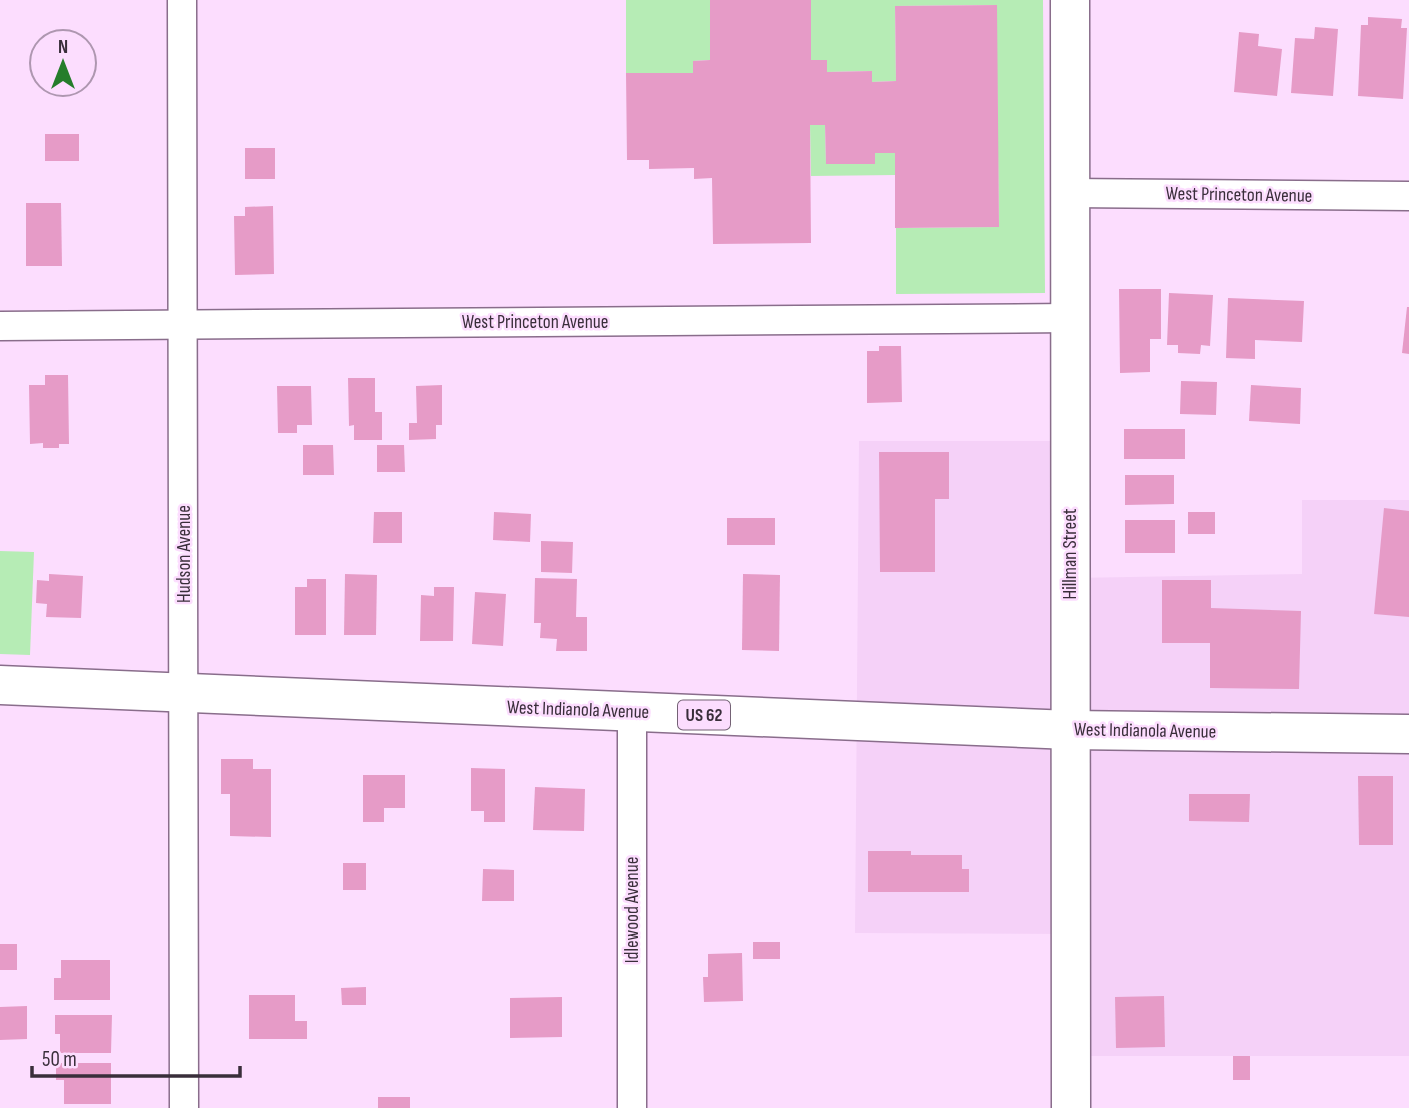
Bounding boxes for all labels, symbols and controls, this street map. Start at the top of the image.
north arrow [28,28,98,98]
text: N [58,36,68,59]
street label: West Princeton Avenue [1165,182,1313,208]
street label: West Princeton Avenue [462,311,608,334]
street label: Hudson Avenue [173,505,196,603]
street label: Hillman Street [1059,508,1082,600]
street label: West Indianola Avenue [506,696,650,724]
road number: US 62 [678,700,730,730]
street label: West Indianola Avenue [1074,718,1216,744]
street label: Idlewood Avenue [621,857,644,963]
scale bar [32,1034,240,1078]
text: 50 m [42,1047,77,1072]

